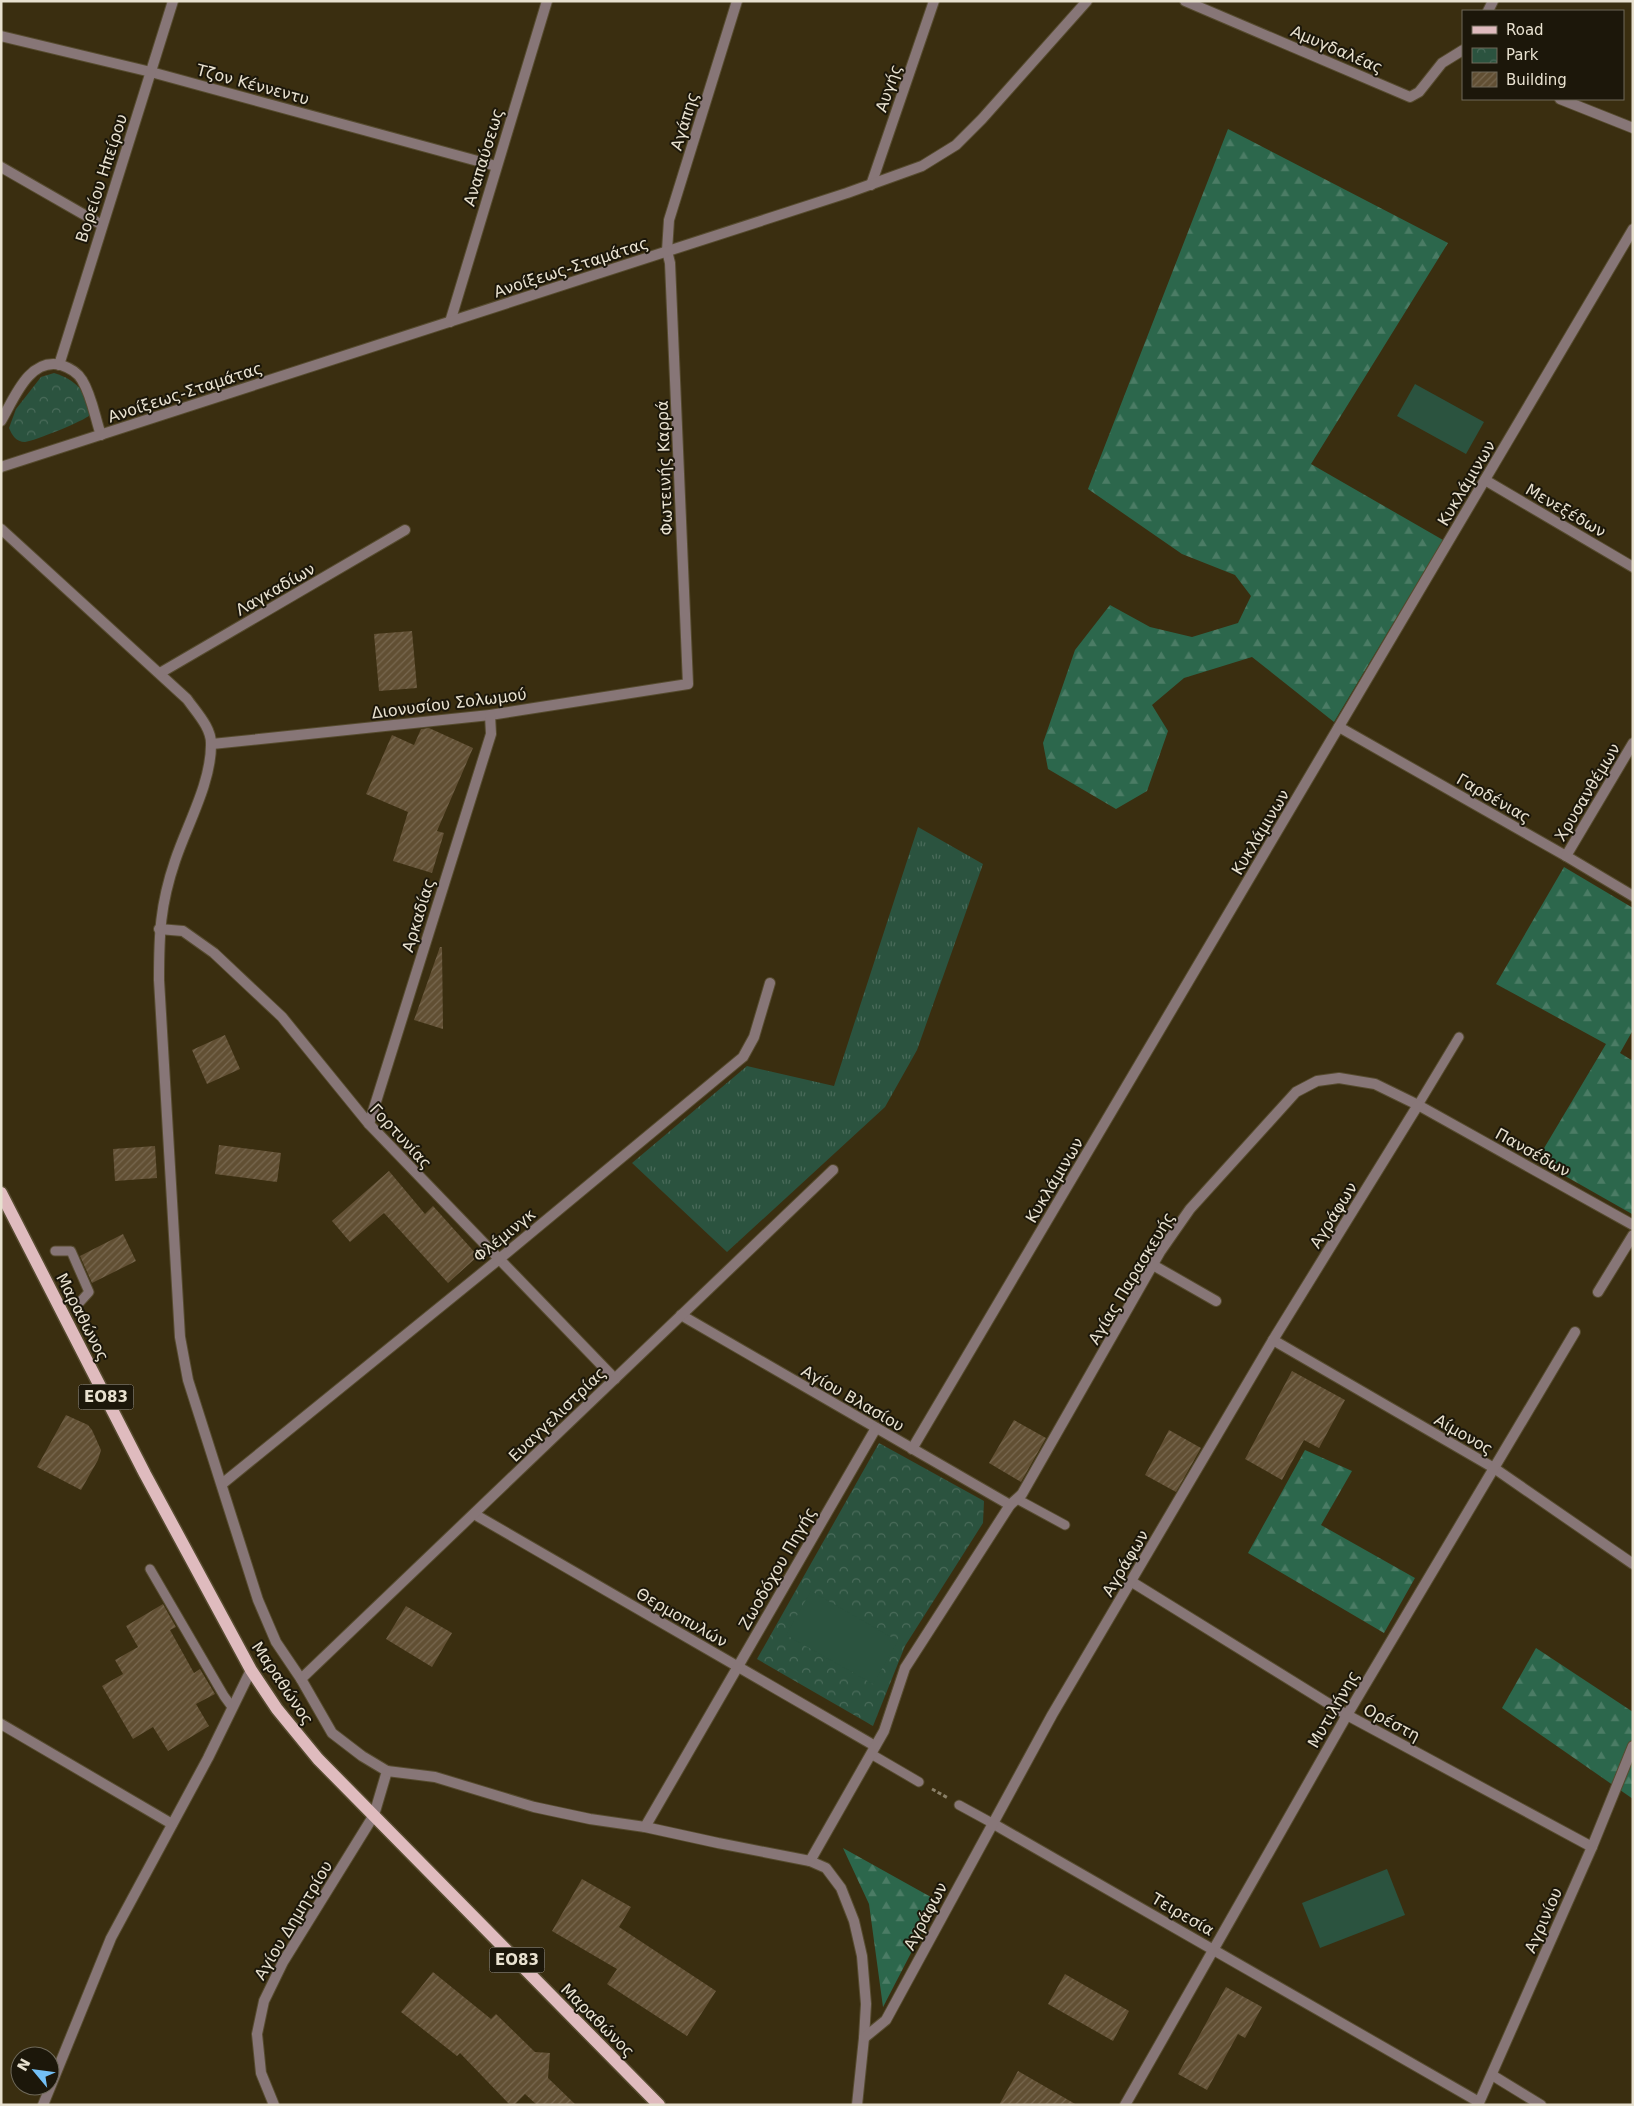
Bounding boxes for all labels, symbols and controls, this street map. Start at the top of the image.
legend [1462,10,1624,100]
text: Road [1506,21,1544,39]
street label: Αμυγδαλέας [1288,22,1386,77]
text: Park [1506,46,1539,64]
street label: Τζον Κέννεντυ [194,60,311,109]
street label: Αυγής [871,62,905,115]
text: Building [1506,71,1567,89]
street label: Αγάπης [667,90,702,153]
street label: Αναπαύσεως [460,106,507,208]
street label: Βορείου Ηπείρου [72,111,131,245]
street label: Ανοίξεως-Σταμάτας [491,233,651,302]
street label: Ανοίξεως-Σταμάτας [105,358,265,427]
street label: Φωτεινής Καρρά [653,400,676,536]
street label: Κυκλάμινων [1434,437,1499,529]
street label: Μενεξέδων [1522,480,1609,541]
street label: Λαγκαδίων [232,559,318,620]
street label: Διονυσίου Σολωμού [370,685,528,722]
street label: Χρυσανθέμων [1551,740,1624,845]
street label: Γαρδένιας [1453,770,1534,827]
street label: Κυκλάμινων [1228,786,1293,878]
street label: Αρκαδίας [398,876,439,954]
street label: Γορτυνίας [366,1100,436,1173]
street label: Πανσέδων [1492,1124,1573,1181]
street label: Κυκλάμινων [1022,1134,1087,1226]
street label: Αγράφων [1306,1179,1361,1252]
street label: Φλέμινγκ [470,1204,540,1266]
street label: Αγίας Παρασκευής [1084,1209,1178,1348]
street label: Μαραθώνος [52,1270,113,1364]
street label: Αγίου Βλασίου [798,1361,908,1436]
street label: Ευαγγελιστρίας [505,1363,610,1466]
road number: ΕΟ83 [78,1384,134,1410]
street label: Αίμονος [1431,1410,1496,1459]
street label: Ζωοδόχου Πηγής [735,1504,820,1633]
street label: Αγράφων [1098,1527,1153,1600]
street label: Θερμοπυλών [633,1584,731,1651]
street label: Μαραθώνος [248,1638,317,1729]
street label: Μυτιλήνης [1304,1667,1363,1751]
street label: Ορέστη [1360,1700,1423,1745]
street label: Αγίου Δημητρίου [250,1857,336,1983]
street label: Αγράφων [900,1879,951,1953]
street label: Αγρινίου [1521,1885,1566,1956]
street label: Τειρεσία [1147,1889,1217,1940]
road number: ΕΟ83 [490,1948,544,1972]
street label: Μαραθώνος [557,1980,638,2061]
north arrow [10,2046,60,2096]
text: N [14,2056,33,2074]

